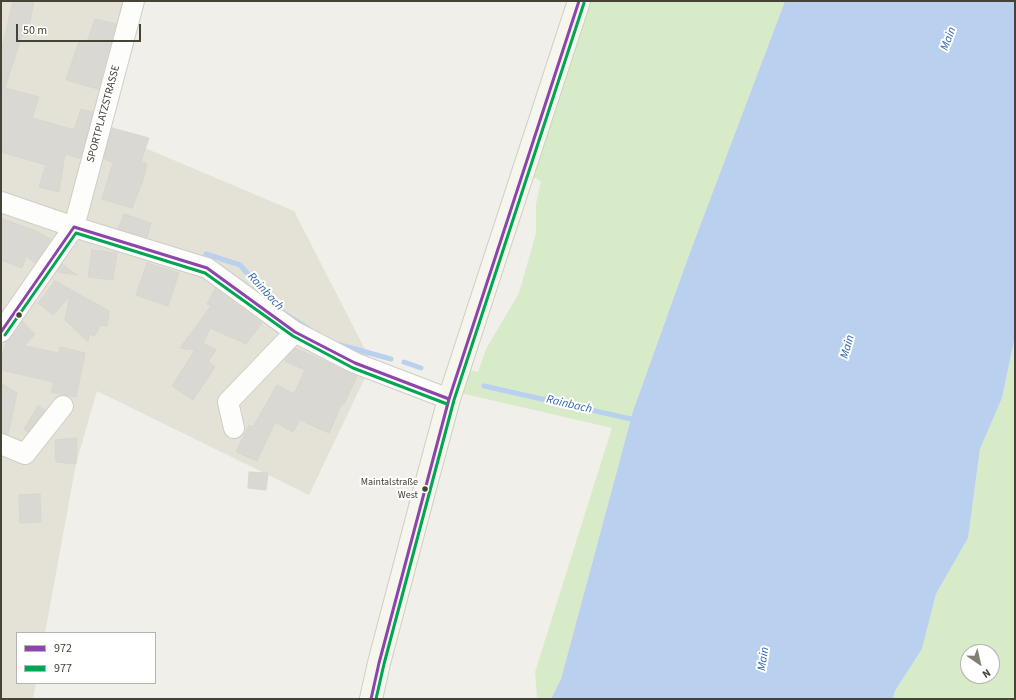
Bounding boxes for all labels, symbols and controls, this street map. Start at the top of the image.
scale bar [18,16,143,42]
text: 50 m [23,22,47,39]
water label: Main [938,25,960,53]
street label: SPORTPLATZSTRASSE [85,64,123,164]
water label: Rainbach [244,270,286,314]
unlabelled marker [14,310,24,320]
water label: Main [838,333,858,361]
water label: Rainbach [545,393,593,417]
place label: Maintalstraße West [361,477,418,500]
marker: Maintalstraße West [420,484,430,494]
legend [16,632,156,684]
text: 972 [54,640,72,657]
north arrow [960,644,1000,684]
water label: Main [755,646,773,672]
text: 977 [54,660,72,677]
text: N [979,665,994,682]

